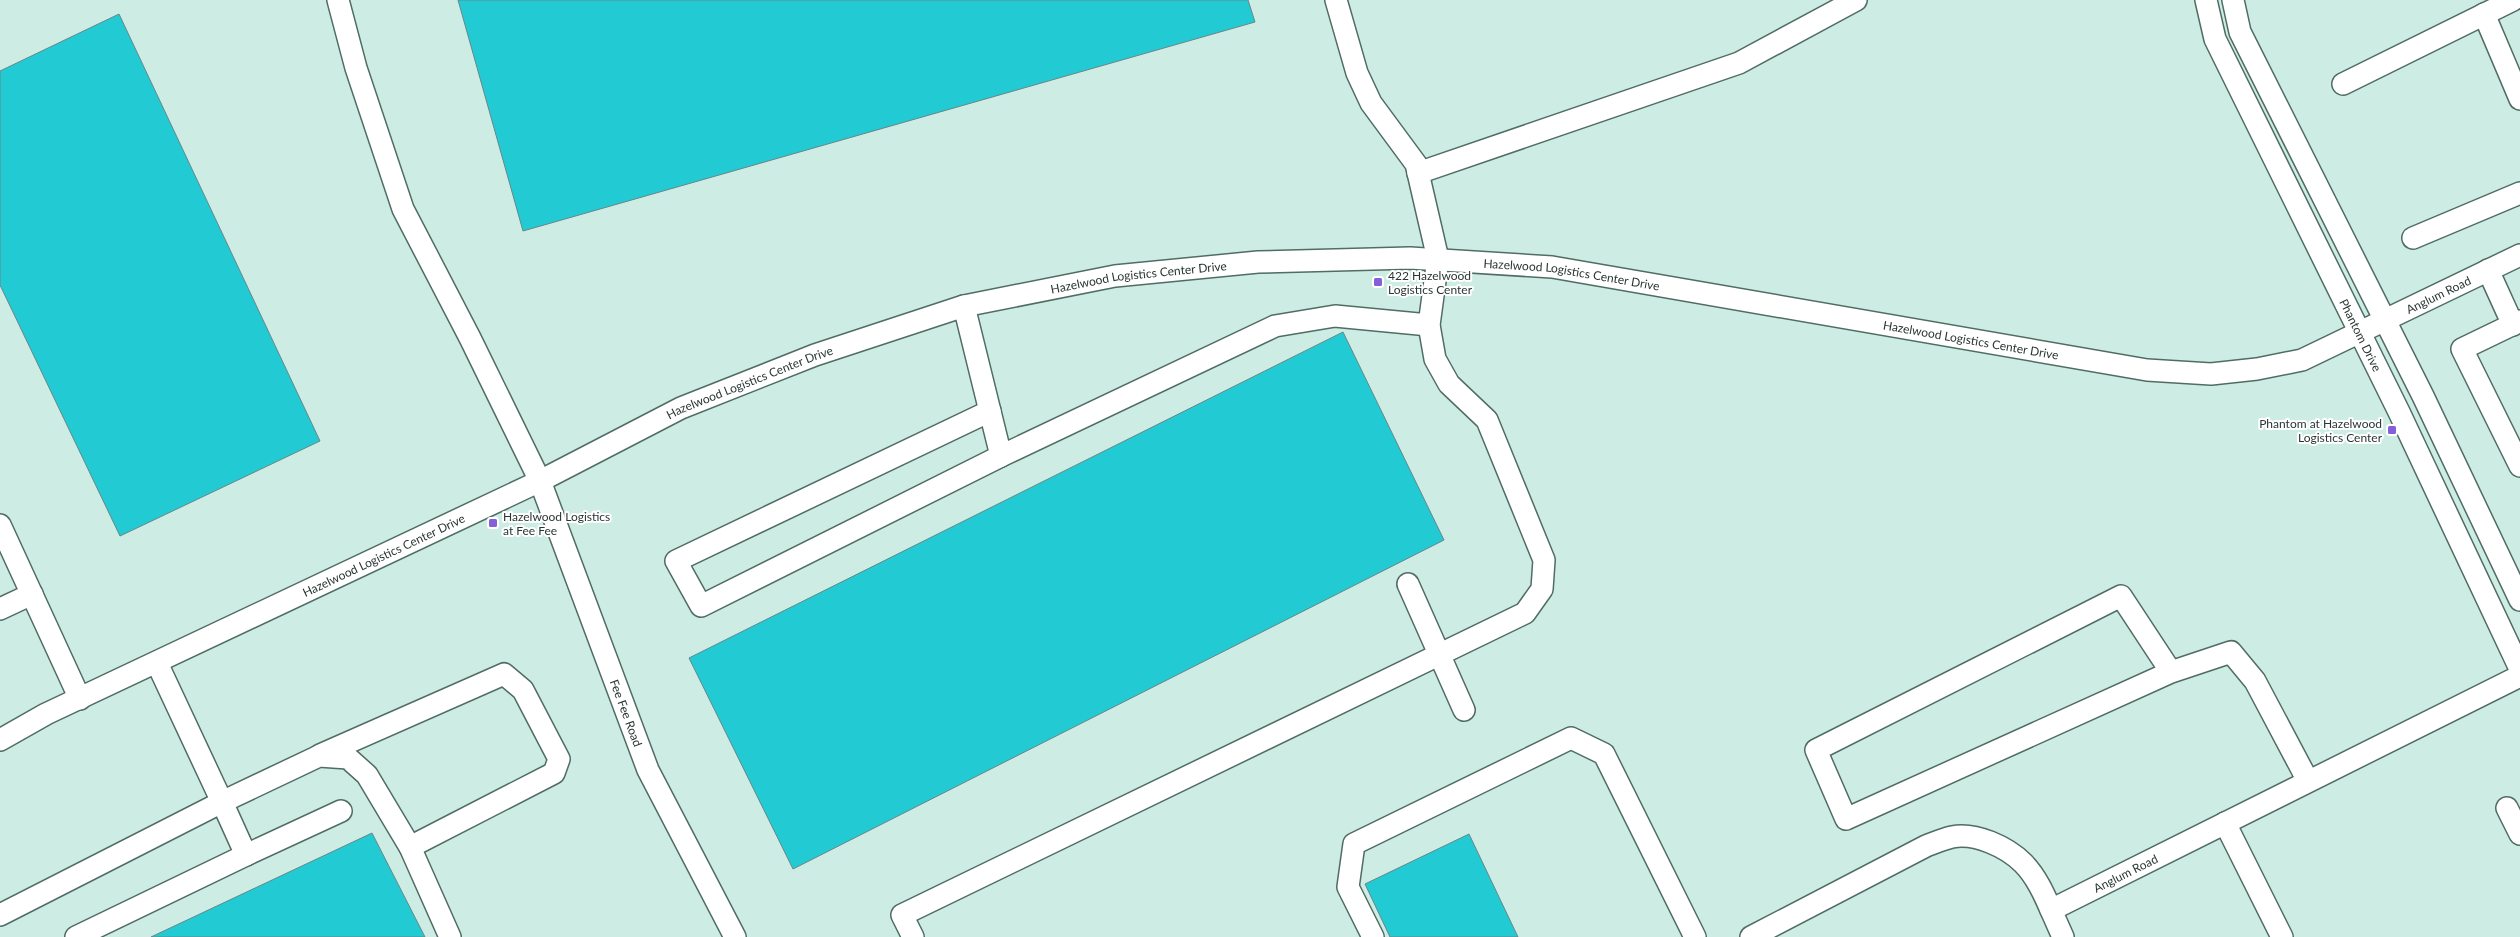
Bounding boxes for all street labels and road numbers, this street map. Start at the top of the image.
street label: Hazelwood Logistics Center Drive [1483,255,1661,293]
street label: Hazelwood Logistics Center Drive [1049,258,1227,296]
street label: Anglum Road [2403,272,2473,316]
street label: Phantom Drive [2337,296,2385,374]
street label: Hazelwood Logistics Center Drive [1882,317,2060,362]
street label: Hazelwood Logistics Center Drive [664,342,834,422]
street label: Hazelwood Logistics Center Drive [300,510,467,600]
street label: Fee Fee Road [607,677,646,749]
street label: Anglum Road [2091,851,2160,895]

